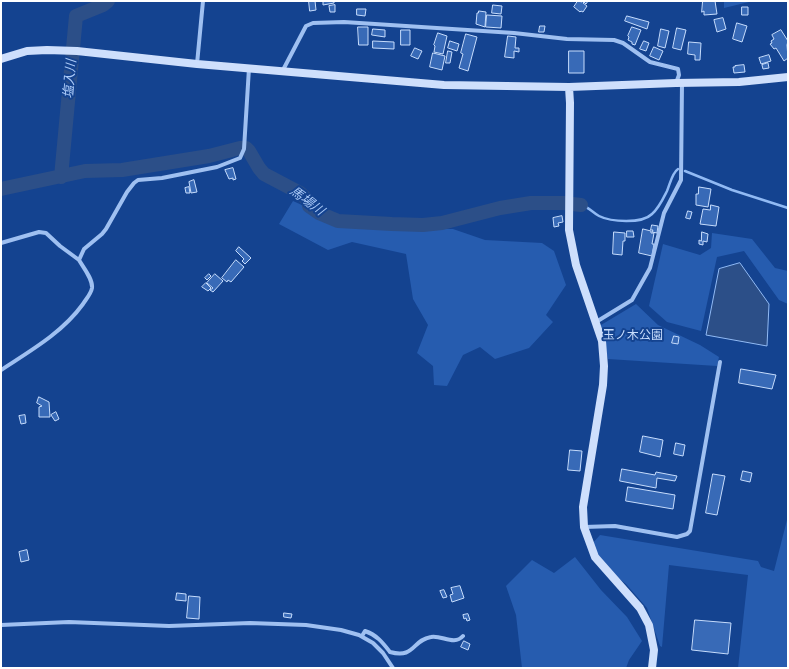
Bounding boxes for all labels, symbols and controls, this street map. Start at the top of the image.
water label: 塩入川 [61,59,79,99]
water label: 馬場川 [287,183,327,219]
park label: 玉ノ木公園 [603,328,663,342]

